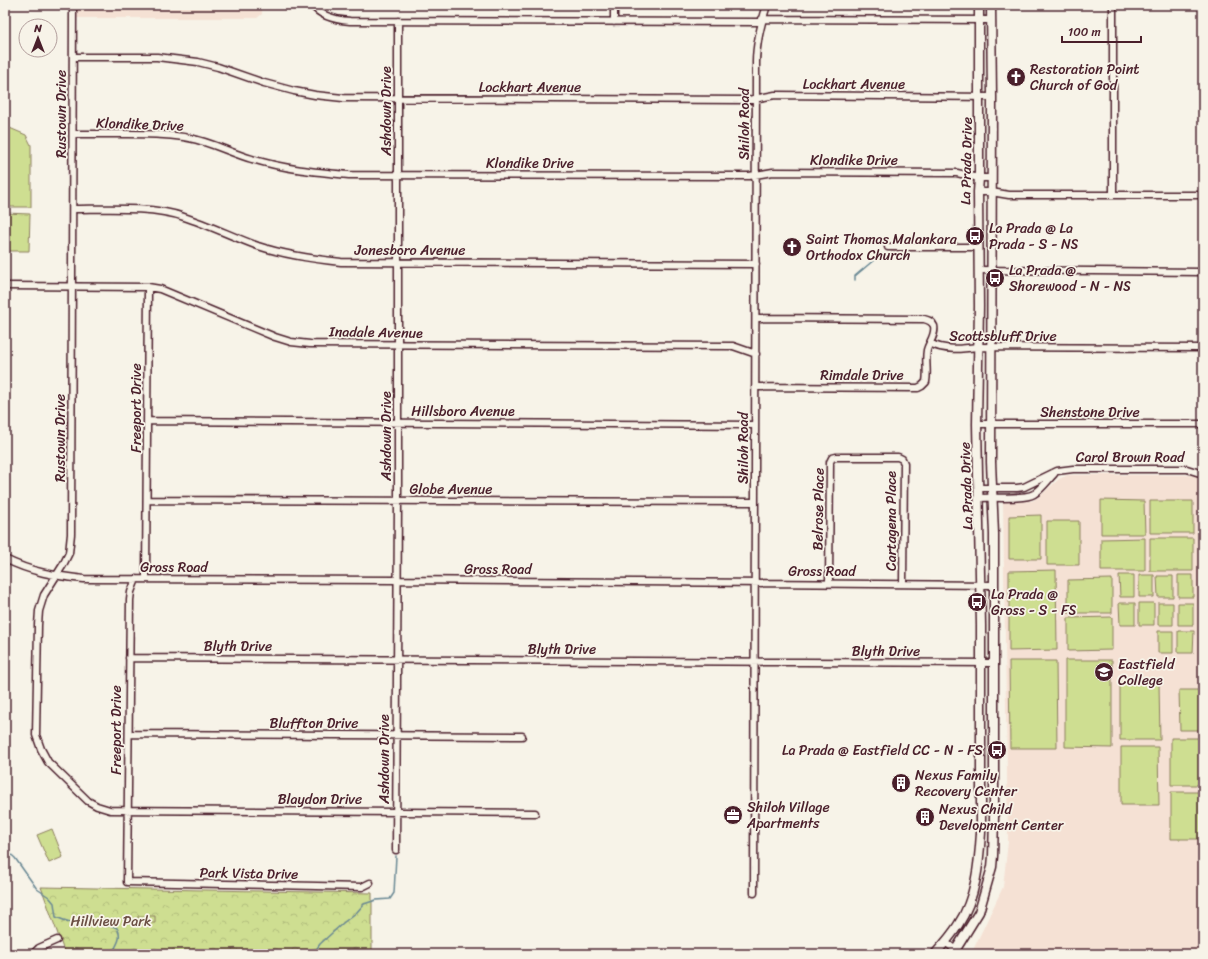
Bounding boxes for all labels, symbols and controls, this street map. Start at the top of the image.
north arrow [18,18,58,58]
scale bar [1062,18,1141,44]
text: N [33,19,42,38]
text: 100 m [1068,21,1101,43]
place label: Restoration Point Church of God [1030,57,1139,98]
street label: Ashdown Drive [374,66,399,157]
church icon: Restoration Point Church of God [1005,66,1027,88]
street label: Rustown Drive [49,70,74,158]
street label: Lockhart Avenue [803,72,905,97]
street label: Lockhart Avenue [479,75,581,100]
street label: Shiloh Road [732,86,757,160]
street label: Klondike Drive [96,110,184,139]
street label: La Prada Drive [953,117,980,205]
street label: Klondike Drive [810,148,898,173]
street label: Klondike Drive [486,151,574,176]
place label: La Prada @ La Prada - S - NS [989,216,1079,257]
bus stop icon: La Prada @ La Prada - S - NS [964,225,986,247]
place label: Saint Thomas Malankara Orthodox Church [806,227,958,268]
church icon: Saint Thomas Malankara Orthodox Church [781,236,803,258]
street label: Jonesboro Avenue [354,238,465,263]
place label: La Prada @ Shorewood - N - NS [1009,258,1131,299]
bus stop icon: La Prada @ Shorewood - N - NS [984,267,1006,289]
street label: Inadale Avenue [328,319,423,346]
street label: Scottsbluff Drive [949,324,1057,349]
street label: Freeport Drive [124,363,149,453]
street label: Rimdale Drive [820,363,904,388]
street label: Ashdown Drive [374,391,399,482]
street label: Rustown Drive [48,394,73,482]
street label: Hillsboro Avenue [411,399,515,424]
street label: Shenstone Drive [1040,400,1140,425]
street label: Shiloh Road [731,410,756,484]
street label: La Prada Drive [952,442,981,530]
street label: Carol Brown Road [1076,445,1186,470]
street label: Belrose Place [805,467,832,551]
street label: Cartagena Place [879,471,904,571]
street label: Globe Avenue [410,477,492,502]
street label: Gross Road [140,555,209,580]
street label: Gross Road [464,557,533,582]
street label: Gross Road [788,559,857,584]
place label: La Prada @ Gross - S - FS [991,582,1077,623]
bus stop icon: La Prada @ Gross - S - FS [966,591,988,613]
street label: Blyth Drive [204,634,272,659]
street label: Blyth Drive [528,637,596,662]
street label: Blyth Drive [852,639,920,664]
place label: Eastfield College [1118,652,1176,693]
school or university icon: Eastfield College [1093,661,1115,683]
street label: Freeport Drive [104,685,129,775]
street label: Bluffton Drive [270,711,358,736]
street label: Ashdown Drive [372,714,397,805]
place label: La Prada @ Eastfield CC - N - FS [782,738,983,763]
bus stop icon: La Prada @ Eastfield CC - N - FS [986,739,1008,761]
place label: Nexus Family Recovery Center [915,763,1018,804]
building icon: Nexus Family Recovery Center [890,772,912,794]
street label: Blaydon Drive [278,787,362,812]
place label: Shiloh Village Apartments [746,795,830,836]
place label: Nexus Child Development Center [939,797,1065,838]
office icon: Shiloh Village Apartments [722,804,744,826]
building icon: Nexus Child Development Center [914,806,936,828]
street label: Park Vista Drive [199,860,299,887]
park label: Hillview Park [71,909,151,934]

